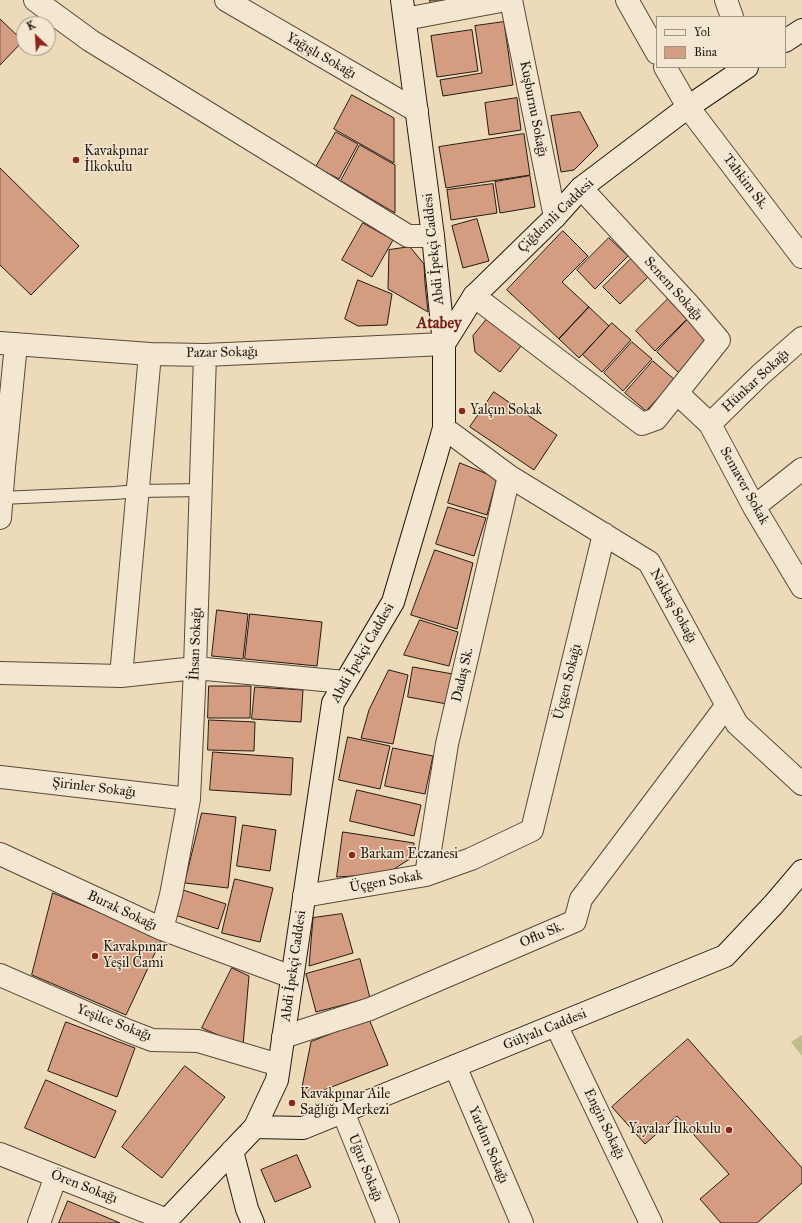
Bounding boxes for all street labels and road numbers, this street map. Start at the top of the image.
street label: Yağışlı Sokağı [283,29,359,83]
street label: Kuşburnu Sokağı [515,59,551,159]
street label: Tahkim Sk. [719,151,771,213]
street label: Çiğdemli Caddesi [514,175,598,257]
street label: Abdi İpekçi Caddesi [420,192,448,306]
street label: Senem Sokağı [640,254,706,324]
street label: Pazar Sokağı [186,344,258,362]
street label: Hünkar Sokağı [719,346,793,416]
street label: Semaver Sokak [716,444,772,528]
street label: Nakkaş Sokağı [646,566,700,646]
street label: Abdi İpekçi Caddesi [328,600,398,706]
street label: İhsan Sokağı [186,607,206,681]
street label: Üçgen Sokağı [550,642,586,722]
street label: Dadaş Sk. [449,646,477,704]
street label: Şirinler Sokağı [51,775,137,801]
street label: Üçgen Sokak [348,867,424,897]
street label: Burak Sokağı [84,887,160,935]
street label: Abdi İpekçi Caddesi [278,909,310,1023]
street label: Oflu Sk. [517,918,567,952]
street label: Yeşilce Sokağı [74,1001,154,1045]
street label: Gülyalı Caddesi [501,1006,589,1054]
street label: Engin Sokağı [580,1086,628,1162]
street label: Yardım Sokağı [464,1104,512,1186]
street label: Uğur Sokağı [344,1132,386,1204]
street label: Ören Sokağı [48,1167,120,1207]

